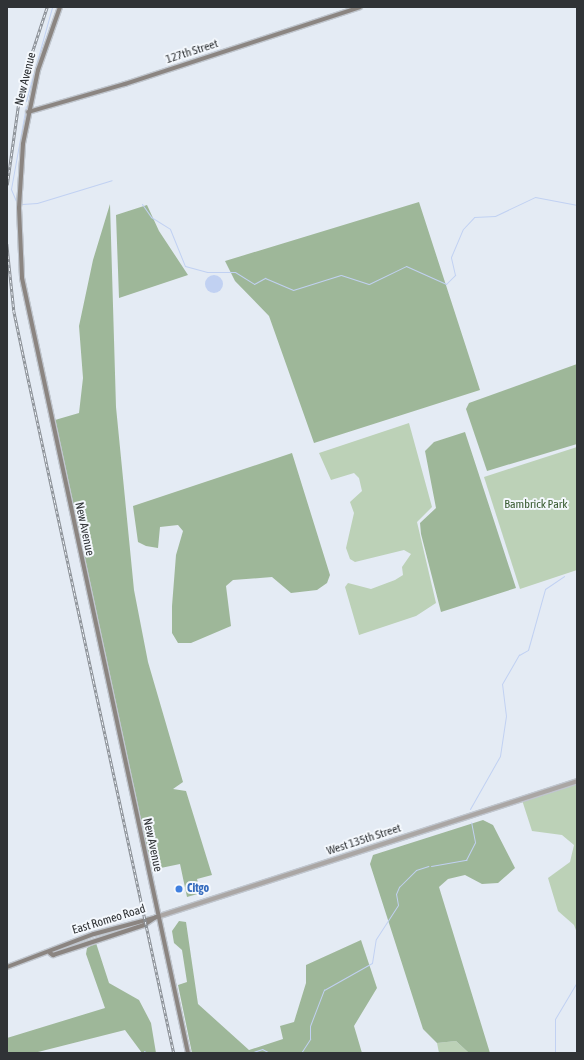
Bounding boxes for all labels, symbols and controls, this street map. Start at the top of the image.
street label: 127th Street [164,37,220,67]
street label: New Avenue [12,51,40,107]
park label: Bambrick Park [504,498,568,512]
street label: New Avenue [71,501,97,557]
street label: New Avenue [139,817,165,873]
street label: West 135th Street [325,821,403,859]
place label: Citgo [187,882,209,896]
marker: Citgo [174,884,184,894]
street label: East Romeo Road [71,902,147,938]

